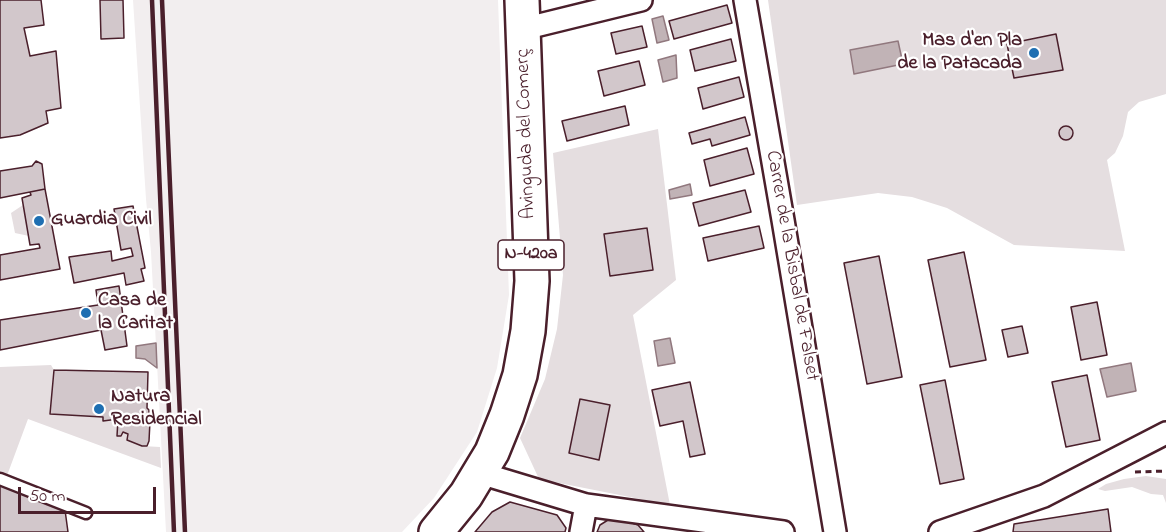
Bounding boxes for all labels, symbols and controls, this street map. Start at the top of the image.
place label: Mas d'en Pla de la Patacada [897,30,1022,77]
marker: Mas d'en Pla de la Patacada [1027,46,1041,60]
street label: Avinguda del Comerç [512,48,542,220]
street label: Carrer de la Bisbal de Falset [759,149,823,383]
place label: Guardia Civil [51,209,152,233]
marker: Guardia Civil [32,214,46,228]
road number: N-420a [498,240,564,270]
place label: Casa de la Caritat [98,290,173,337]
marker: Casa de la Caritat [79,306,93,320]
place label: Natura Residencial [111,386,201,433]
marker: Natura Residencial [92,402,106,416]
scale bar [21,475,159,513]
text: 50 m [29,484,66,510]

